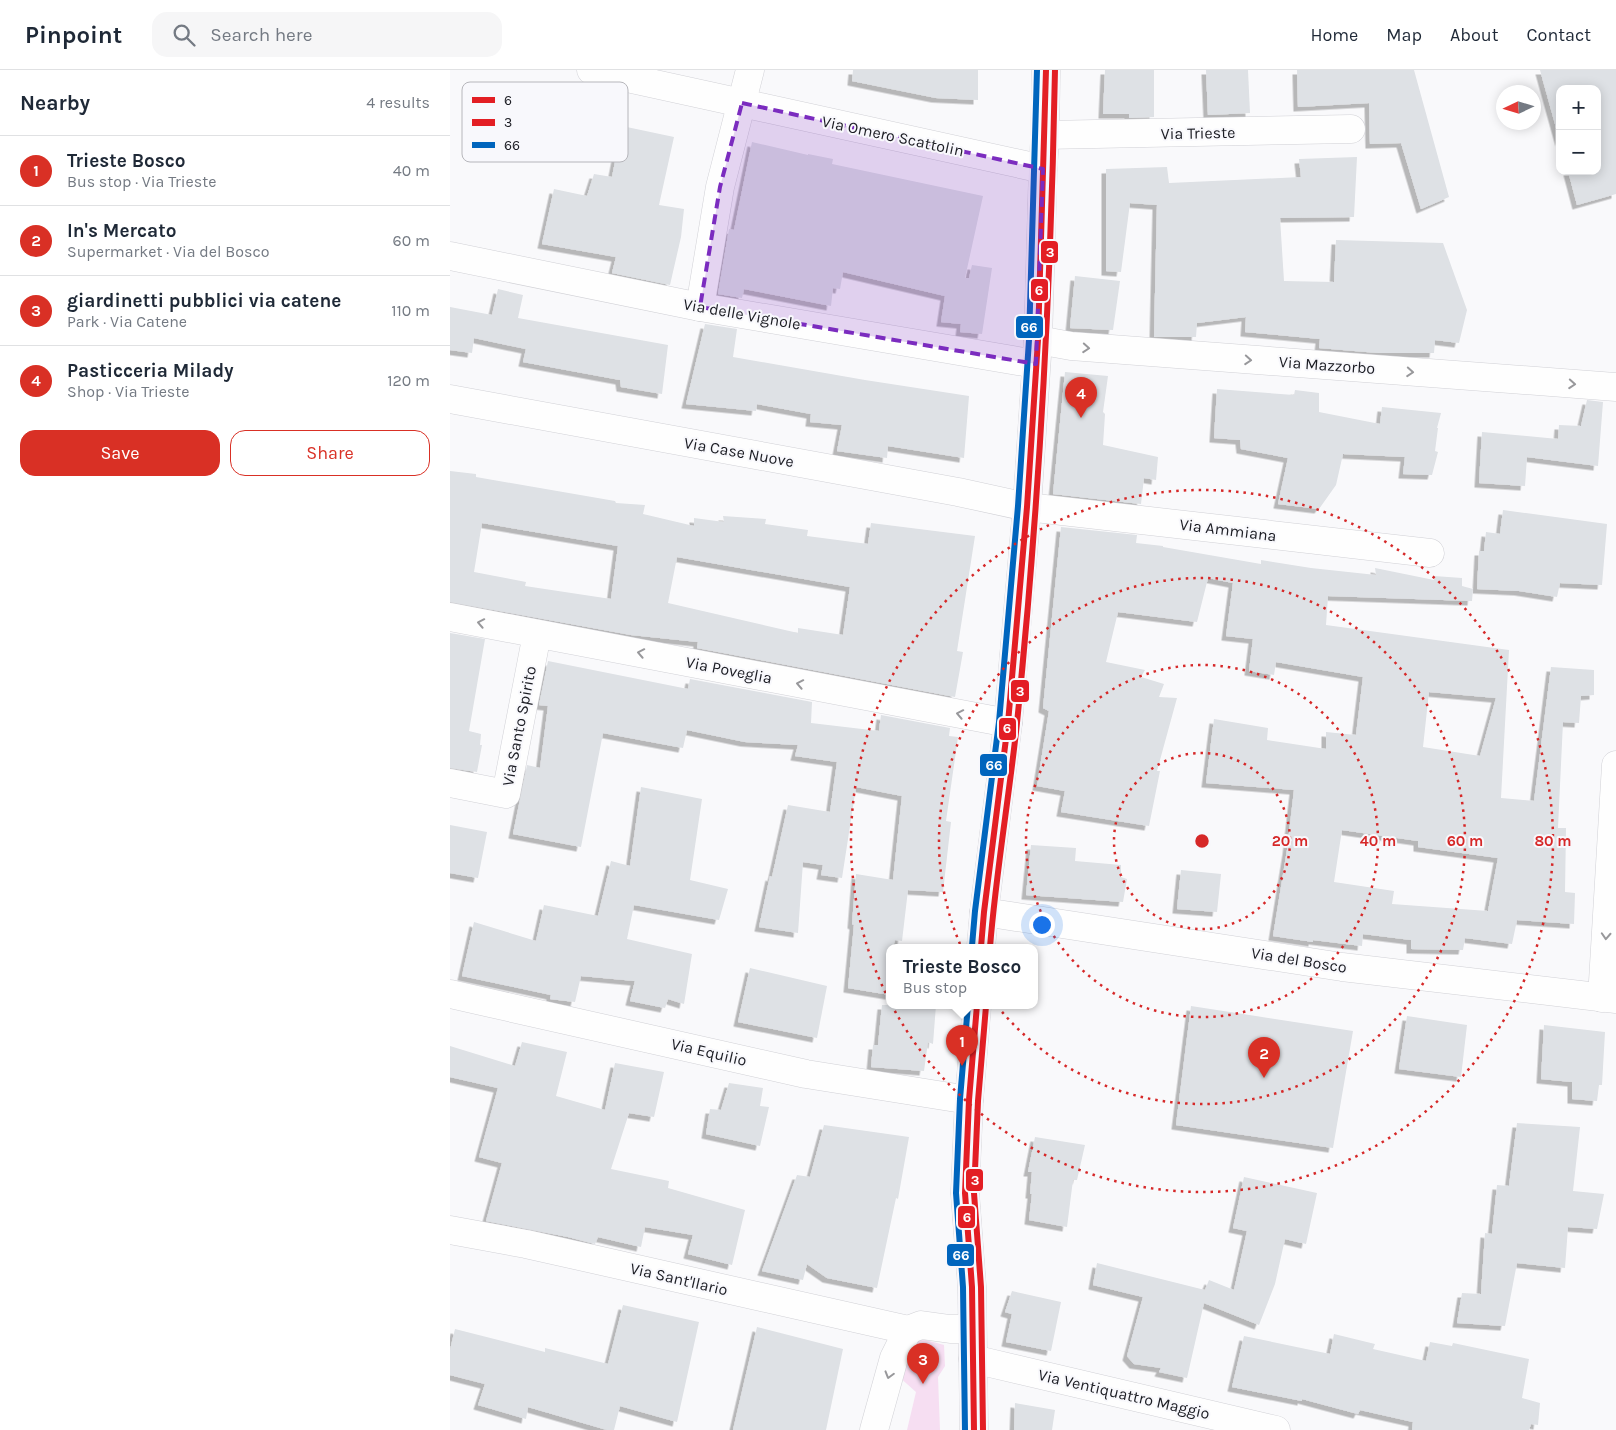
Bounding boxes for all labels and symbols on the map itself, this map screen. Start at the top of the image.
legend [462,82,628,162]
north arrow [1496,85,1541,130]
text: 6 [504,92,512,109]
street label: Via Omero Scattolin [820,112,966,160]
text: 3 [504,114,512,131]
street label: Via Trieste [1161,123,1235,143]
text: 66 [504,137,520,154]
line badge: 3 [1040,240,1059,264]
text: 3 [1046,244,1054,261]
line badge: 6 [1030,278,1049,302]
text: 6 [1035,282,1043,299]
street label: Via delle Vignole [682,294,802,334]
line badge: 66 [1015,315,1044,339]
text: 66 [1021,319,1038,336]
one-way arrow [1082,342,1090,353]
street label: Via Mazzorbo [1278,352,1376,378]
one-way arrow [1244,354,1252,365]
one-way arrow [1406,366,1414,377]
pin: 4 [1065,377,1097,418]
one-way arrow [1568,378,1576,389]
street label: Via Case Nuove [683,433,795,471]
street label: Via Ammiana [1178,515,1278,545]
one-way arrow [477,618,486,629]
one-way arrow [636,649,645,659]
street label: Via Poveglia [684,652,774,688]
street label: Via Santo Spirito [498,664,540,788]
one-way arrow [796,679,805,689]
line badge: 3 [1010,679,1030,703]
text: 3 [1016,683,1024,700]
one-way arrow [956,709,965,719]
line badge: 6 [998,717,1017,741]
text: 6 [1003,720,1011,737]
line badge: 66 [979,753,1008,777]
text: 66 [986,757,1003,774]
centre of rings [1193,832,1211,850]
text: 20 m [1272,832,1308,850]
text: 40 m [1360,832,1396,850]
text: 60 m [1447,832,1483,850]
text: 80 m [1534,832,1572,850]
your location [1029,912,1055,938]
one-way arrow [1600,932,1611,940]
street label: Via del Bosco [1250,943,1348,977]
pin: 1 [946,1025,978,1066]
street label: Via Equilio [669,1034,749,1070]
pin: 2 [1248,1037,1280,1078]
line badge: 3 [965,1168,984,1192]
text: 3 [971,1172,979,1189]
line badge: 6 [957,1205,976,1229]
text: 6 [963,1209,971,1226]
line badge: 66 [946,1243,975,1267]
text: 66 [953,1247,970,1264]
street label: Via Sant'Ilario [628,1259,730,1299]
pin: 3 [907,1343,939,1384]
street label: Via Ventiquattro Maggio [1036,1365,1212,1423]
one-way arrow [885,1370,895,1378]

